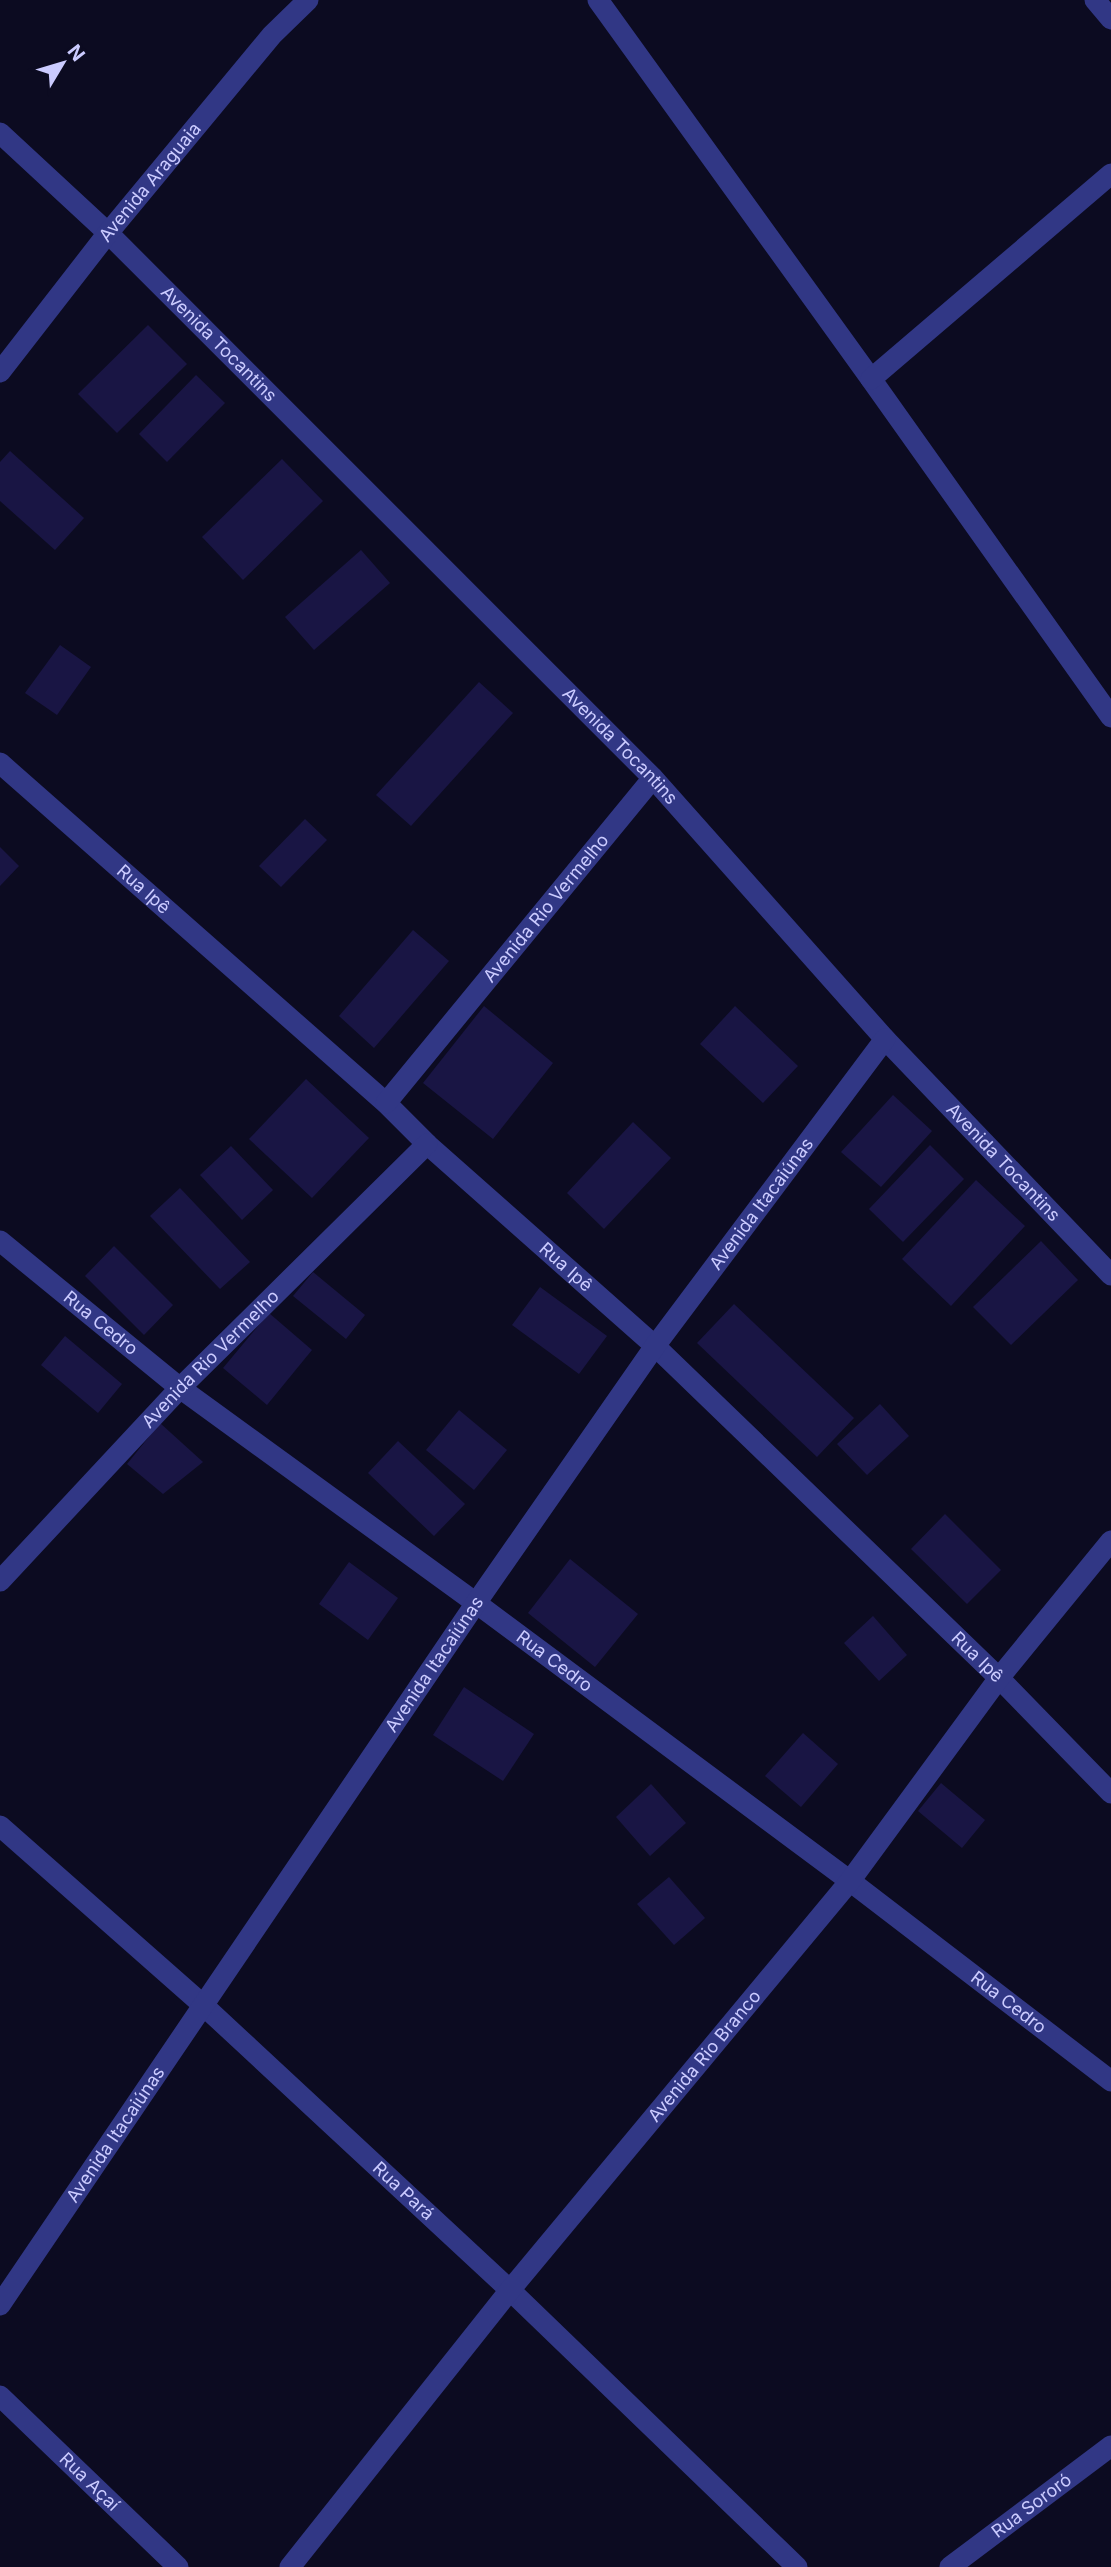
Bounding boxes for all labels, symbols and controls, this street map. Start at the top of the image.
north arrow [28,28,98,98]
text: N [62,40,90,66]
street label: Avenida Araguaia [94,118,205,246]
street label: Avenida Tocantins [157,281,282,406]
street label: Avenida Tocantins [559,683,682,808]
street label: Avenida Rio Vermelho [479,830,613,986]
street label: Rua Ipê [113,860,175,918]
street label: Avenida Tocantins [942,1099,1065,1225]
street label: Avenida Itacaiúnas [705,1133,817,1274]
street label: Rua Ipê [535,1238,597,1296]
street label: Avenida Rio Vermelho [137,1285,283,1432]
street label: Rua Cedro [60,1286,142,1359]
street label: Avenida Itacaiúnas [380,1592,487,1736]
street label: Rua Cedro [513,1626,597,1696]
street label: Rua Ipê [947,1627,1008,1686]
street label: Rua Cedro [967,1967,1051,2038]
street label: Avenida Rio Branco [643,1986,765,2126]
street label: Avenida Itacaiúnas [62,2062,169,2206]
street label: Rua Pará [369,2157,439,2224]
street label: Rua Açaí [56,2448,124,2515]
street label: Rua Sororó [987,2469,1075,2542]

